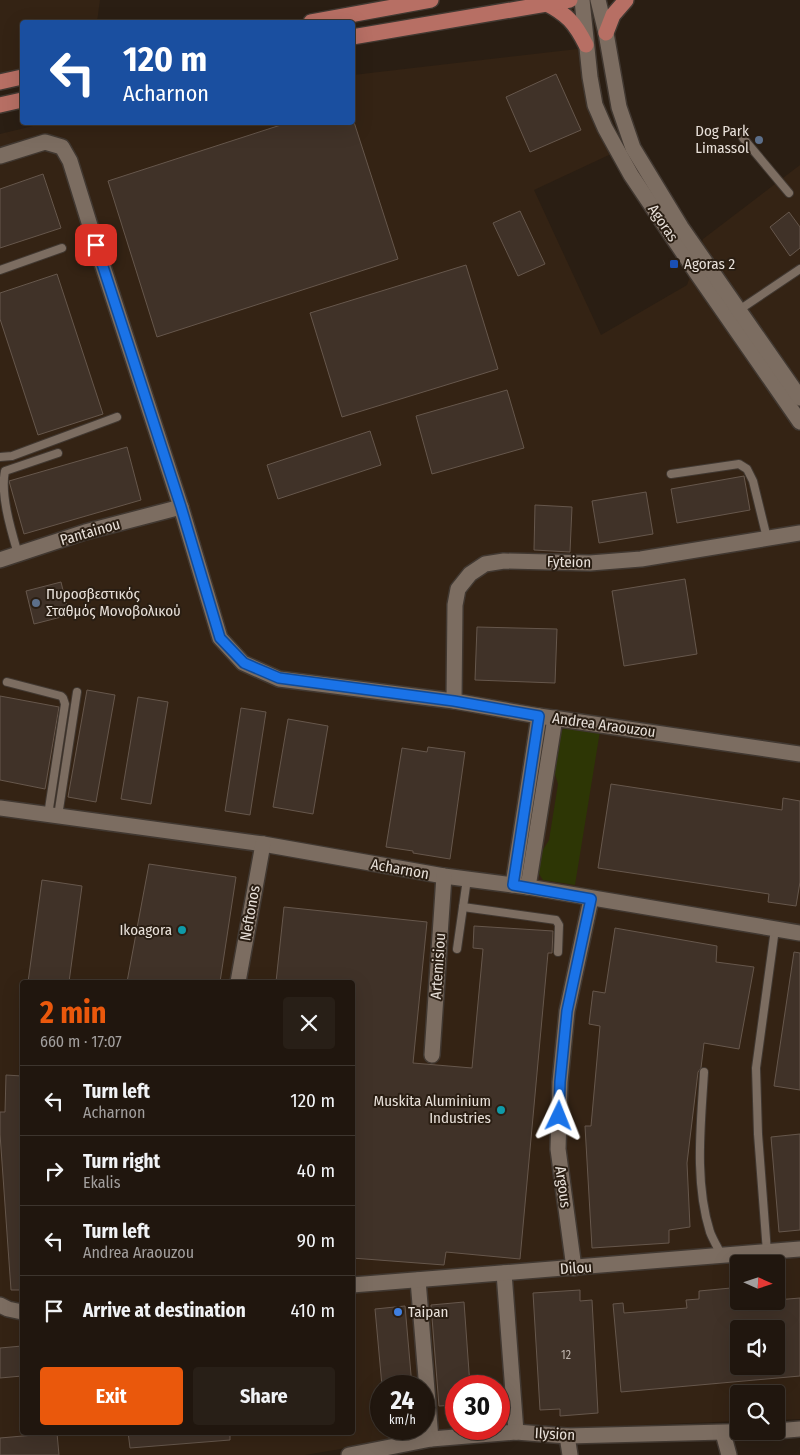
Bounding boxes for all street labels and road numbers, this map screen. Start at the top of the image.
street label: Agoras [644,201,682,245]
street label: Pantainou [58,515,122,549]
street label: Fyteion [547,553,591,571]
street label: Andrea Araouzou [551,709,657,741]
street label: Acharnon [370,855,430,883]
street label: Neftonos [236,884,264,942]
street label: Artemisiou [427,932,449,1000]
street label: Argous [551,1165,575,1209]
street label: Dilou [559,1258,593,1278]
street label: Ilysion [534,1424,576,1444]

